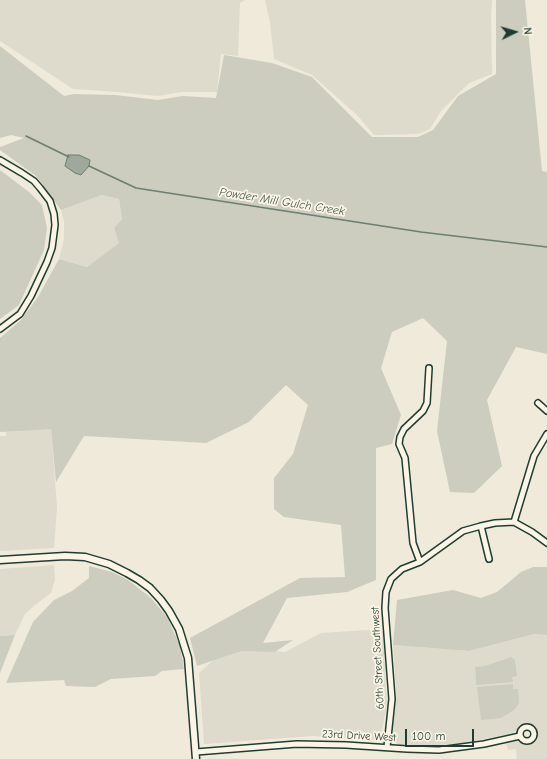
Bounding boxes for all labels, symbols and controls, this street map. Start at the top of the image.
north arrow [495,12,535,52]
text: N [521,27,534,35]
water label: Powder Mill Gulch Creek [218,185,346,219]
street label: 60th Street Southwest [369,606,387,710]
scale bar [407,721,476,747]
street label: 23rd Drive West [322,727,396,745]
text: 100 m [412,729,445,743]

